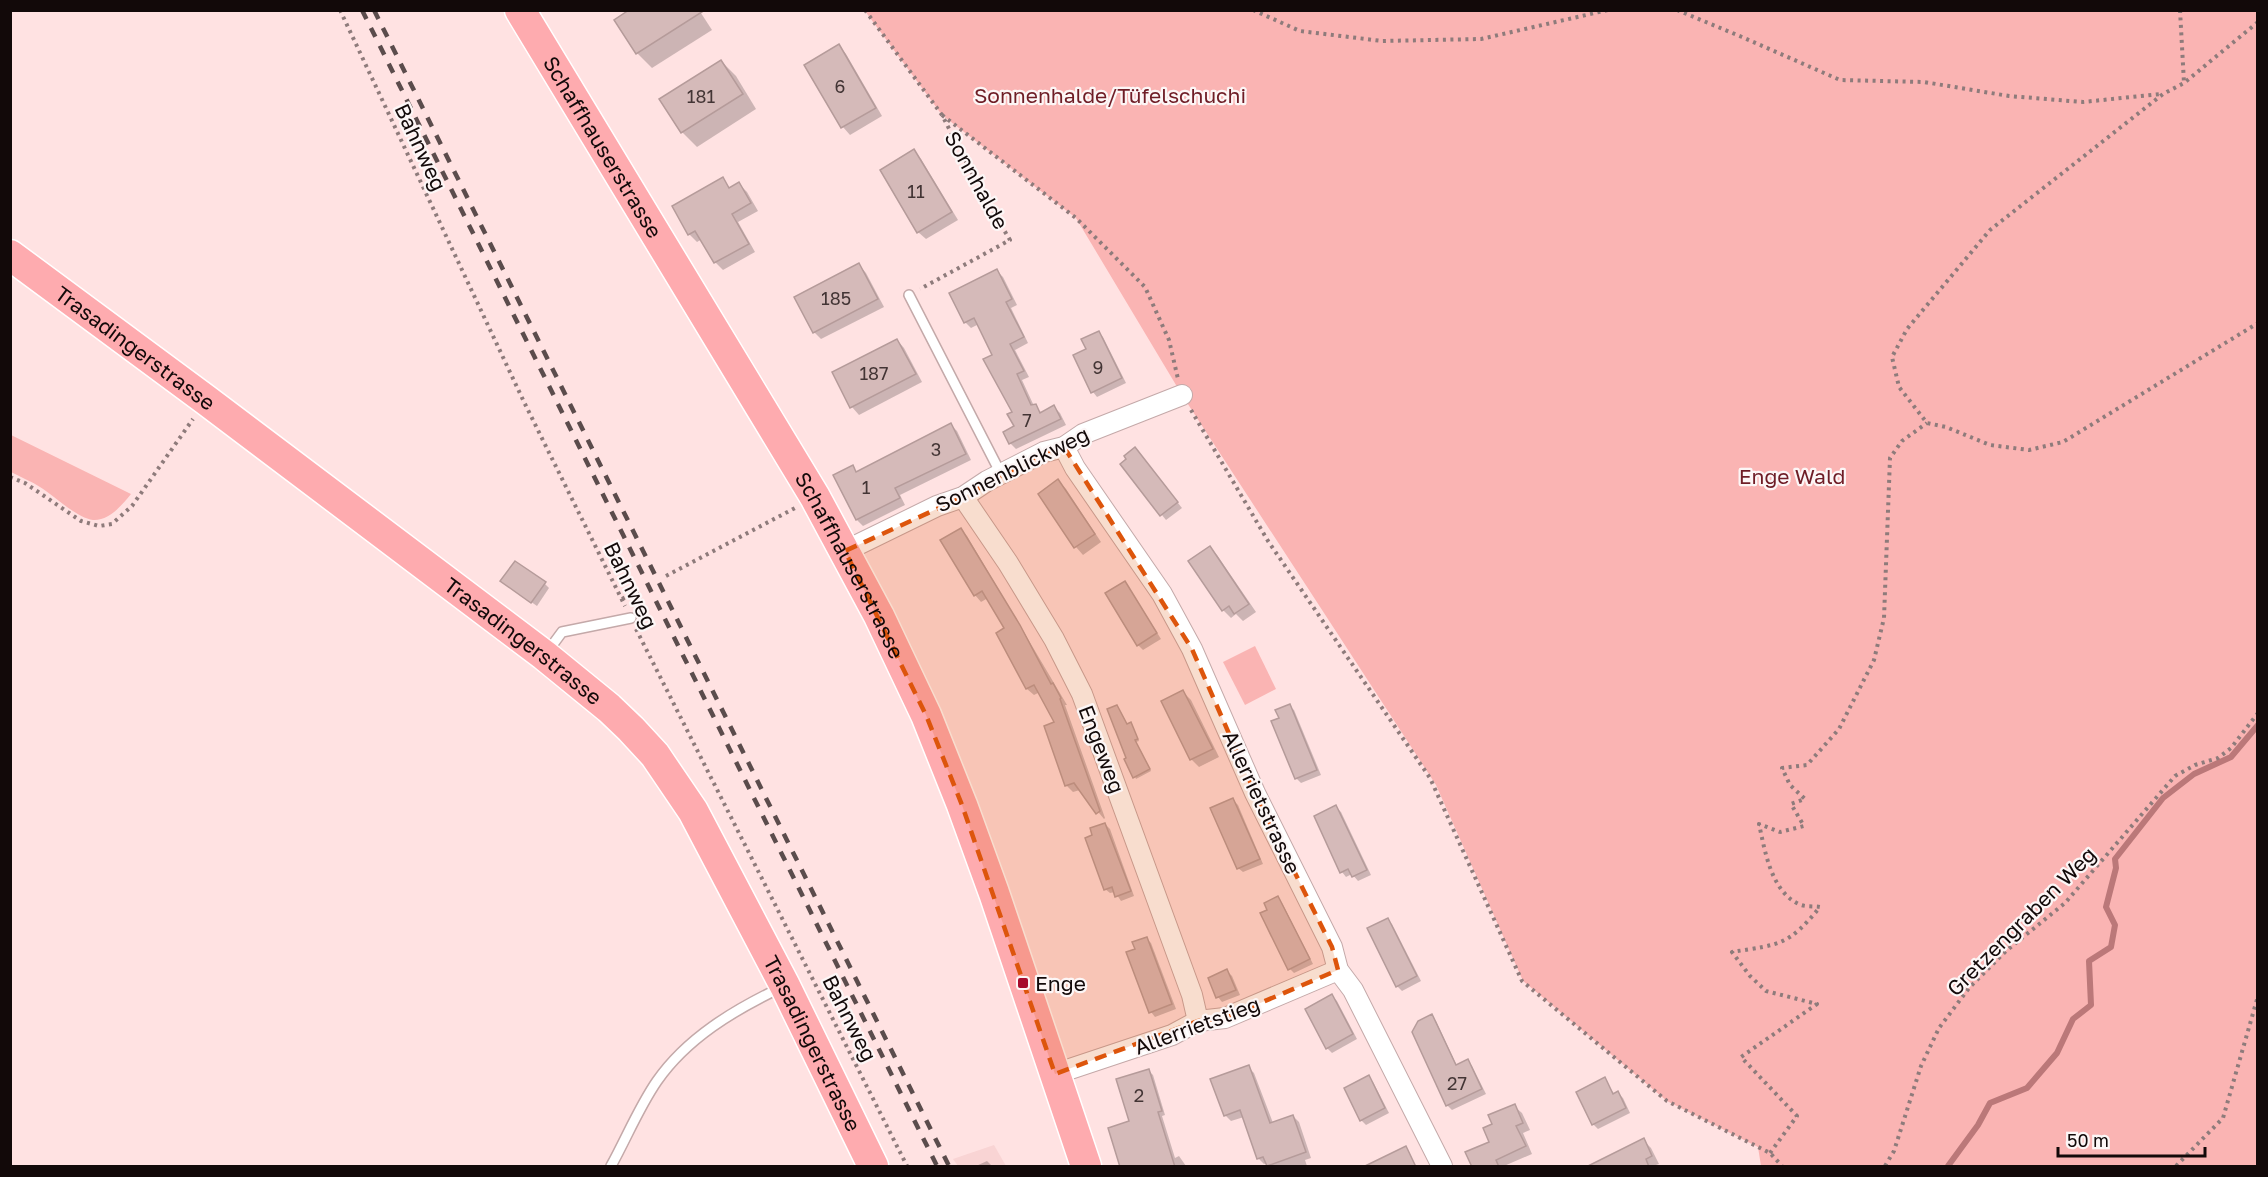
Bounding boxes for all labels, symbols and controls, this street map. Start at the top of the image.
street label: Schaffhauserstrasse [538,51,668,243]
house number: 6 [835,75,845,97]
park label: Sonnenhalde/Tüfelschuchi [974,82,1246,108]
house number: 181 [687,85,715,107]
street label: Bahnweg [389,99,453,195]
street label: Sonnhalde [939,126,1015,234]
house number: 11 [907,180,925,202]
street label: Trasadingerstrasse [50,280,221,416]
house number: 185 [821,287,851,309]
house number: 9 [1093,356,1103,378]
house number: 187 [859,362,889,384]
house number: 7 [1022,409,1032,431]
street label: Sonnenblickweg [931,421,1093,517]
house number: 3 [931,438,941,460]
park label: Enge Wald [1739,463,1845,489]
street label: Schaffhauserstrasse [790,467,910,663]
house number: 1 [862,476,871,498]
street label: Bahnweg [599,537,663,633]
street label: Trasadingerstrasse [439,571,607,710]
street label: Engeweg [1073,701,1131,797]
street label: Allerrietstrasse [1217,726,1307,878]
street label: Gretzengraben Weg [1941,841,2101,1001]
street label: Trasadingerstrasse [758,951,867,1136]
street label: Bahnweg [817,970,883,1066]
place label: Enge [1035,970,1086,996]
marker: Enge [1016,976,1030,990]
street label: Allerrietstieg [1131,990,1263,1060]
house number: 27 [1447,1072,1467,1094]
house number: 2 [1134,1084,1144,1106]
scale bar [2058,1120,2205,1158]
text: 50 m [2067,1129,2109,1151]

